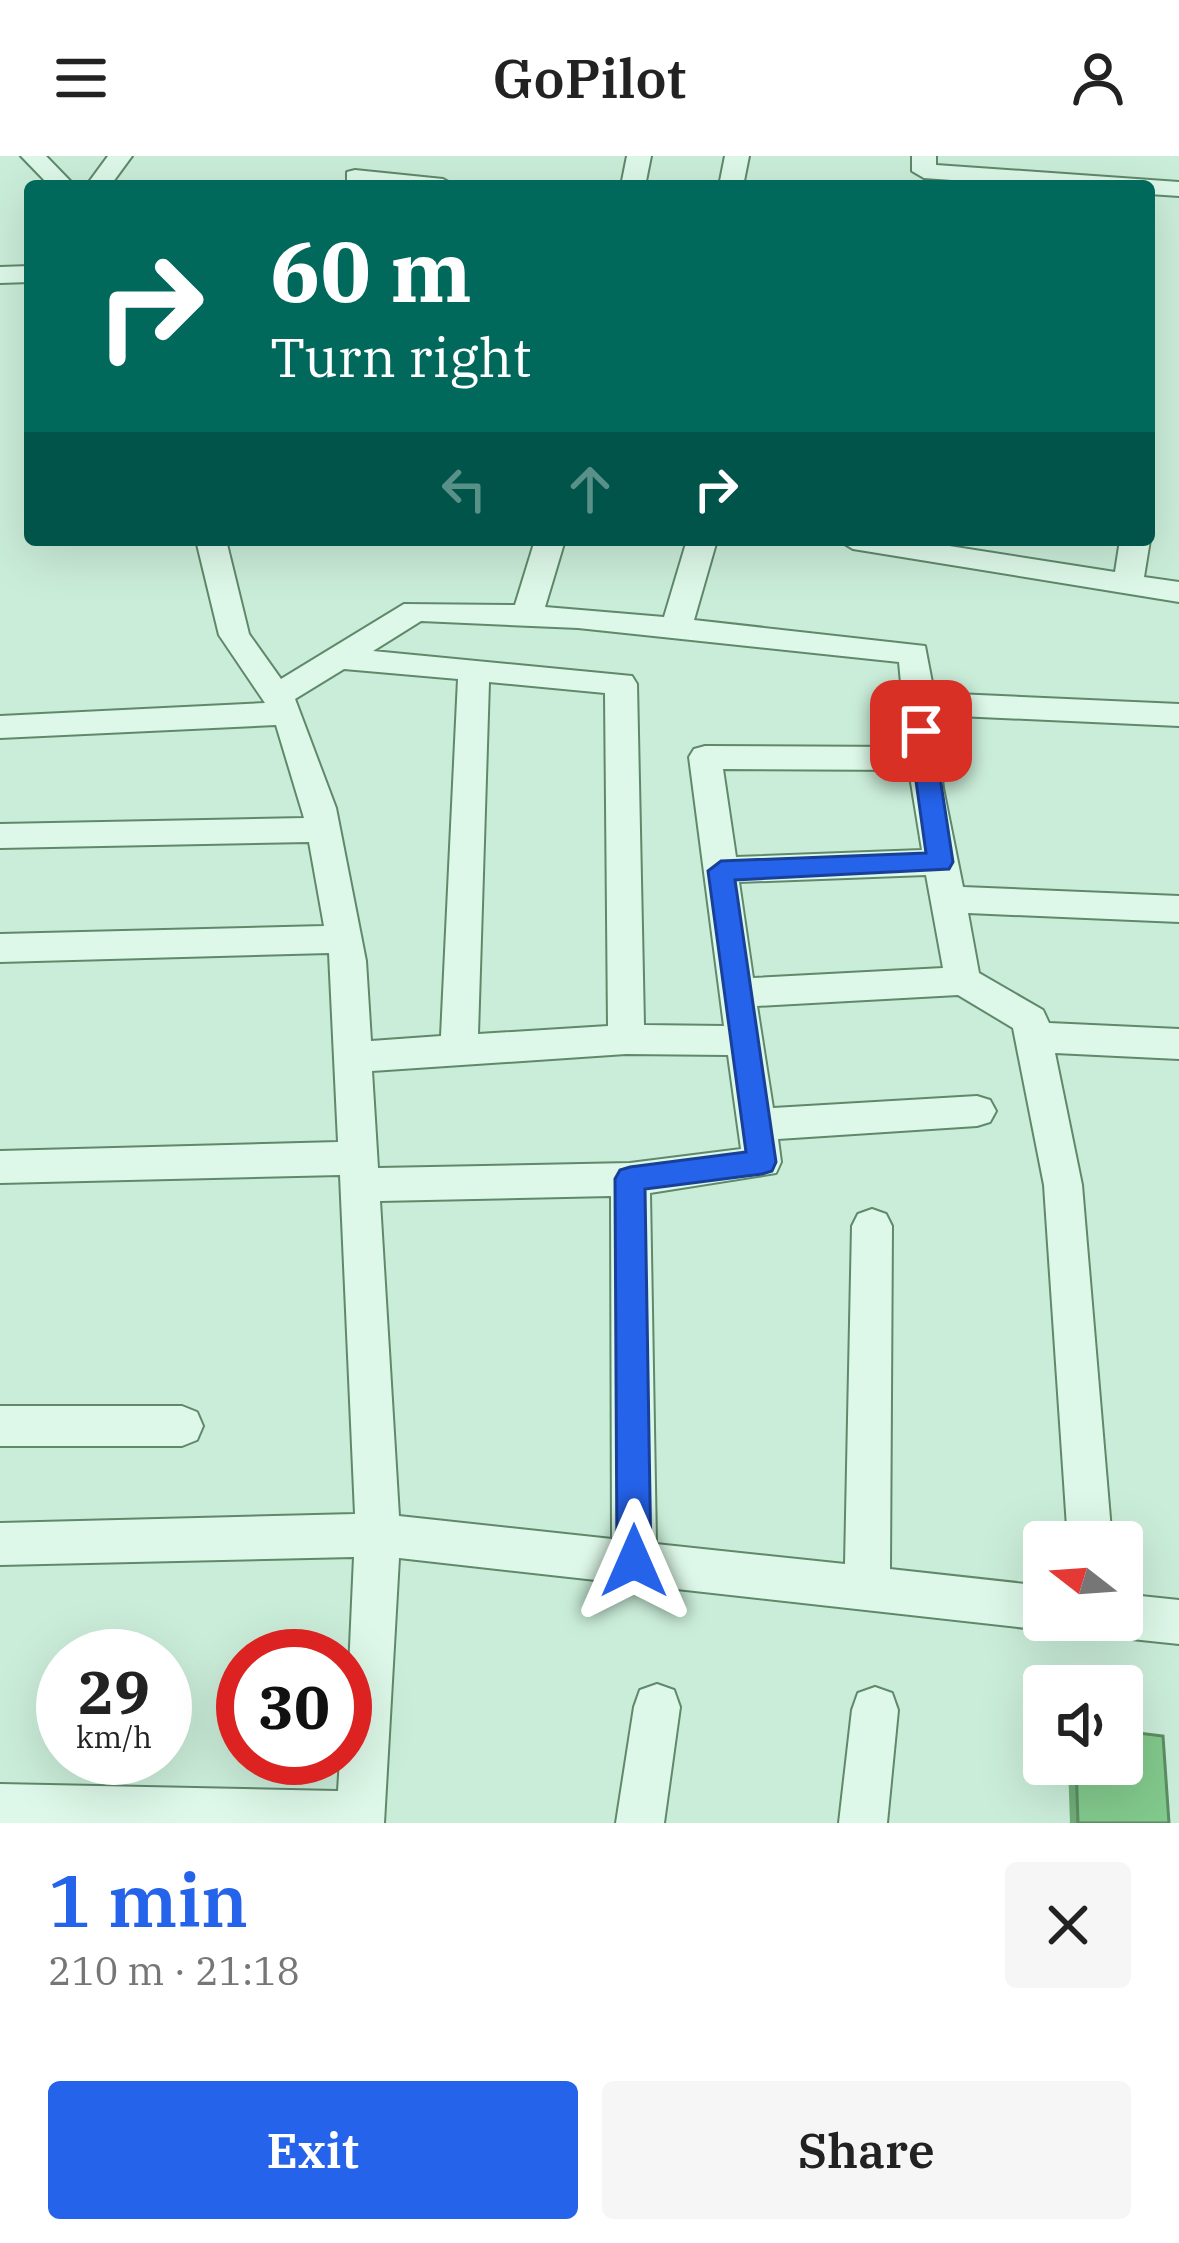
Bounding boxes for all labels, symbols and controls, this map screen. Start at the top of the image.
text: GoPilot [493,43,686,113]
icon: menu [48,45,114,111]
icon: person [1065,45,1131,111]
text: 60 m [270,216,472,325]
icon: right [72,228,228,384]
text: Turn right [270,322,532,392]
icon: left [431,456,497,522]
icon: ahead [557,456,623,522]
icon: right [683,456,749,522]
pin [870,680,972,782]
icon: arrive [888,698,954,764]
position arrow [571,1498,697,1624]
north arrow [1023,1521,1143,1641]
map controls [1023,1521,1143,1785]
speed limit sign: 30 [216,1629,372,1785]
text: 29 [78,1652,150,1731]
button: sound [1023,1665,1143,1785]
text: km/h [76,1717,152,1756]
text: 1 min [48,1853,248,1947]
button: close [1005,1862,1131,1988]
text: 210 m · 21:18 [48,1945,300,1996]
button: Exit [48,2081,578,2219]
button: Share [602,2081,1131,2219]

